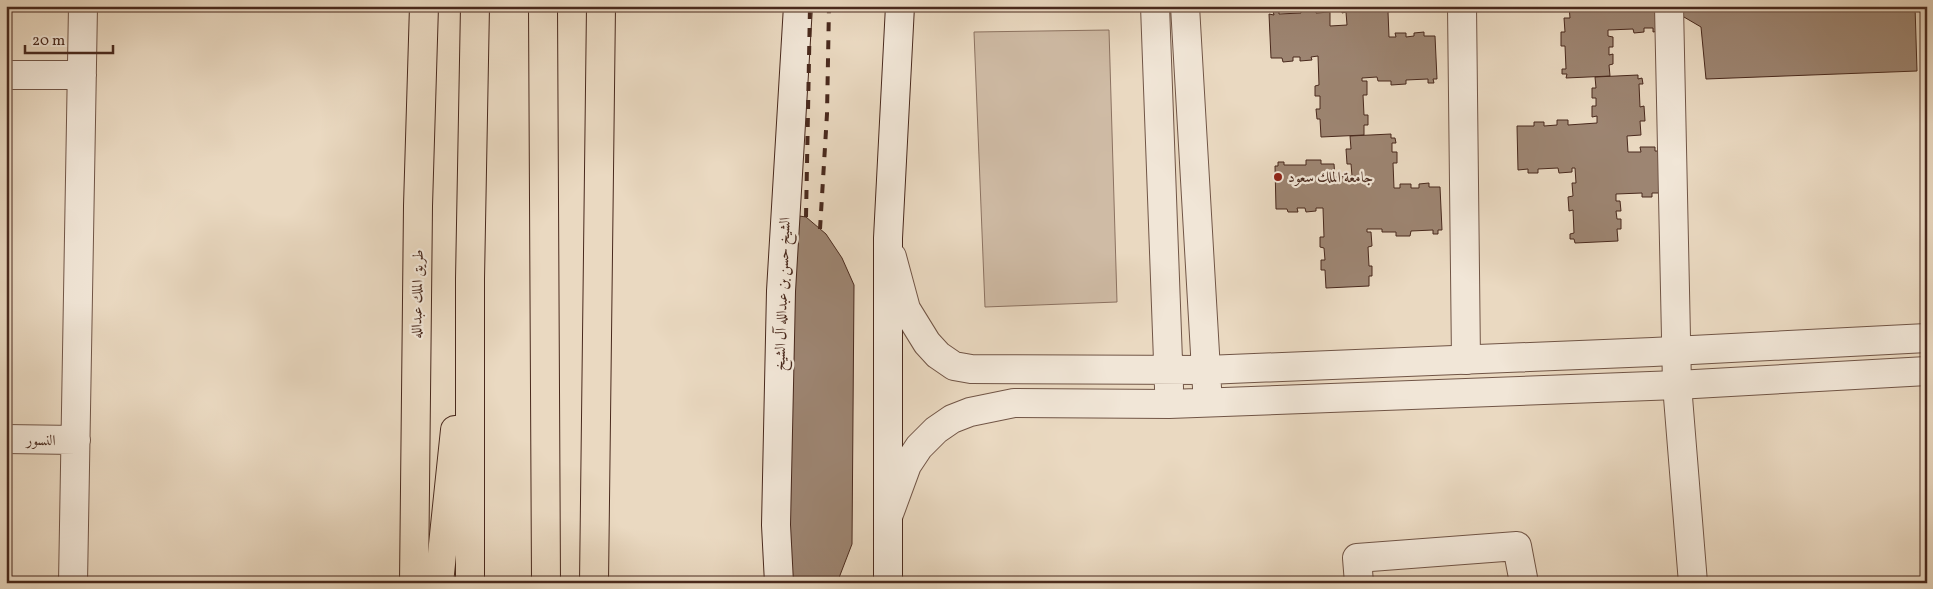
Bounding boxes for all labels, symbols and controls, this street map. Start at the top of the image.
scale bar [25,22,112,54]
text: 20 m [32,31,65,52]
place label: جامعة الملك سعود [1288,168,1373,189]
marker: جامعة الملك سعود [1272,171,1284,183]
street label: الشيخ حسن بن عبدالله آل الشيخ [770,217,799,371]
street label: طريق الملك عبدالله [407,249,430,339]
street label: النسور [24,431,56,452]

